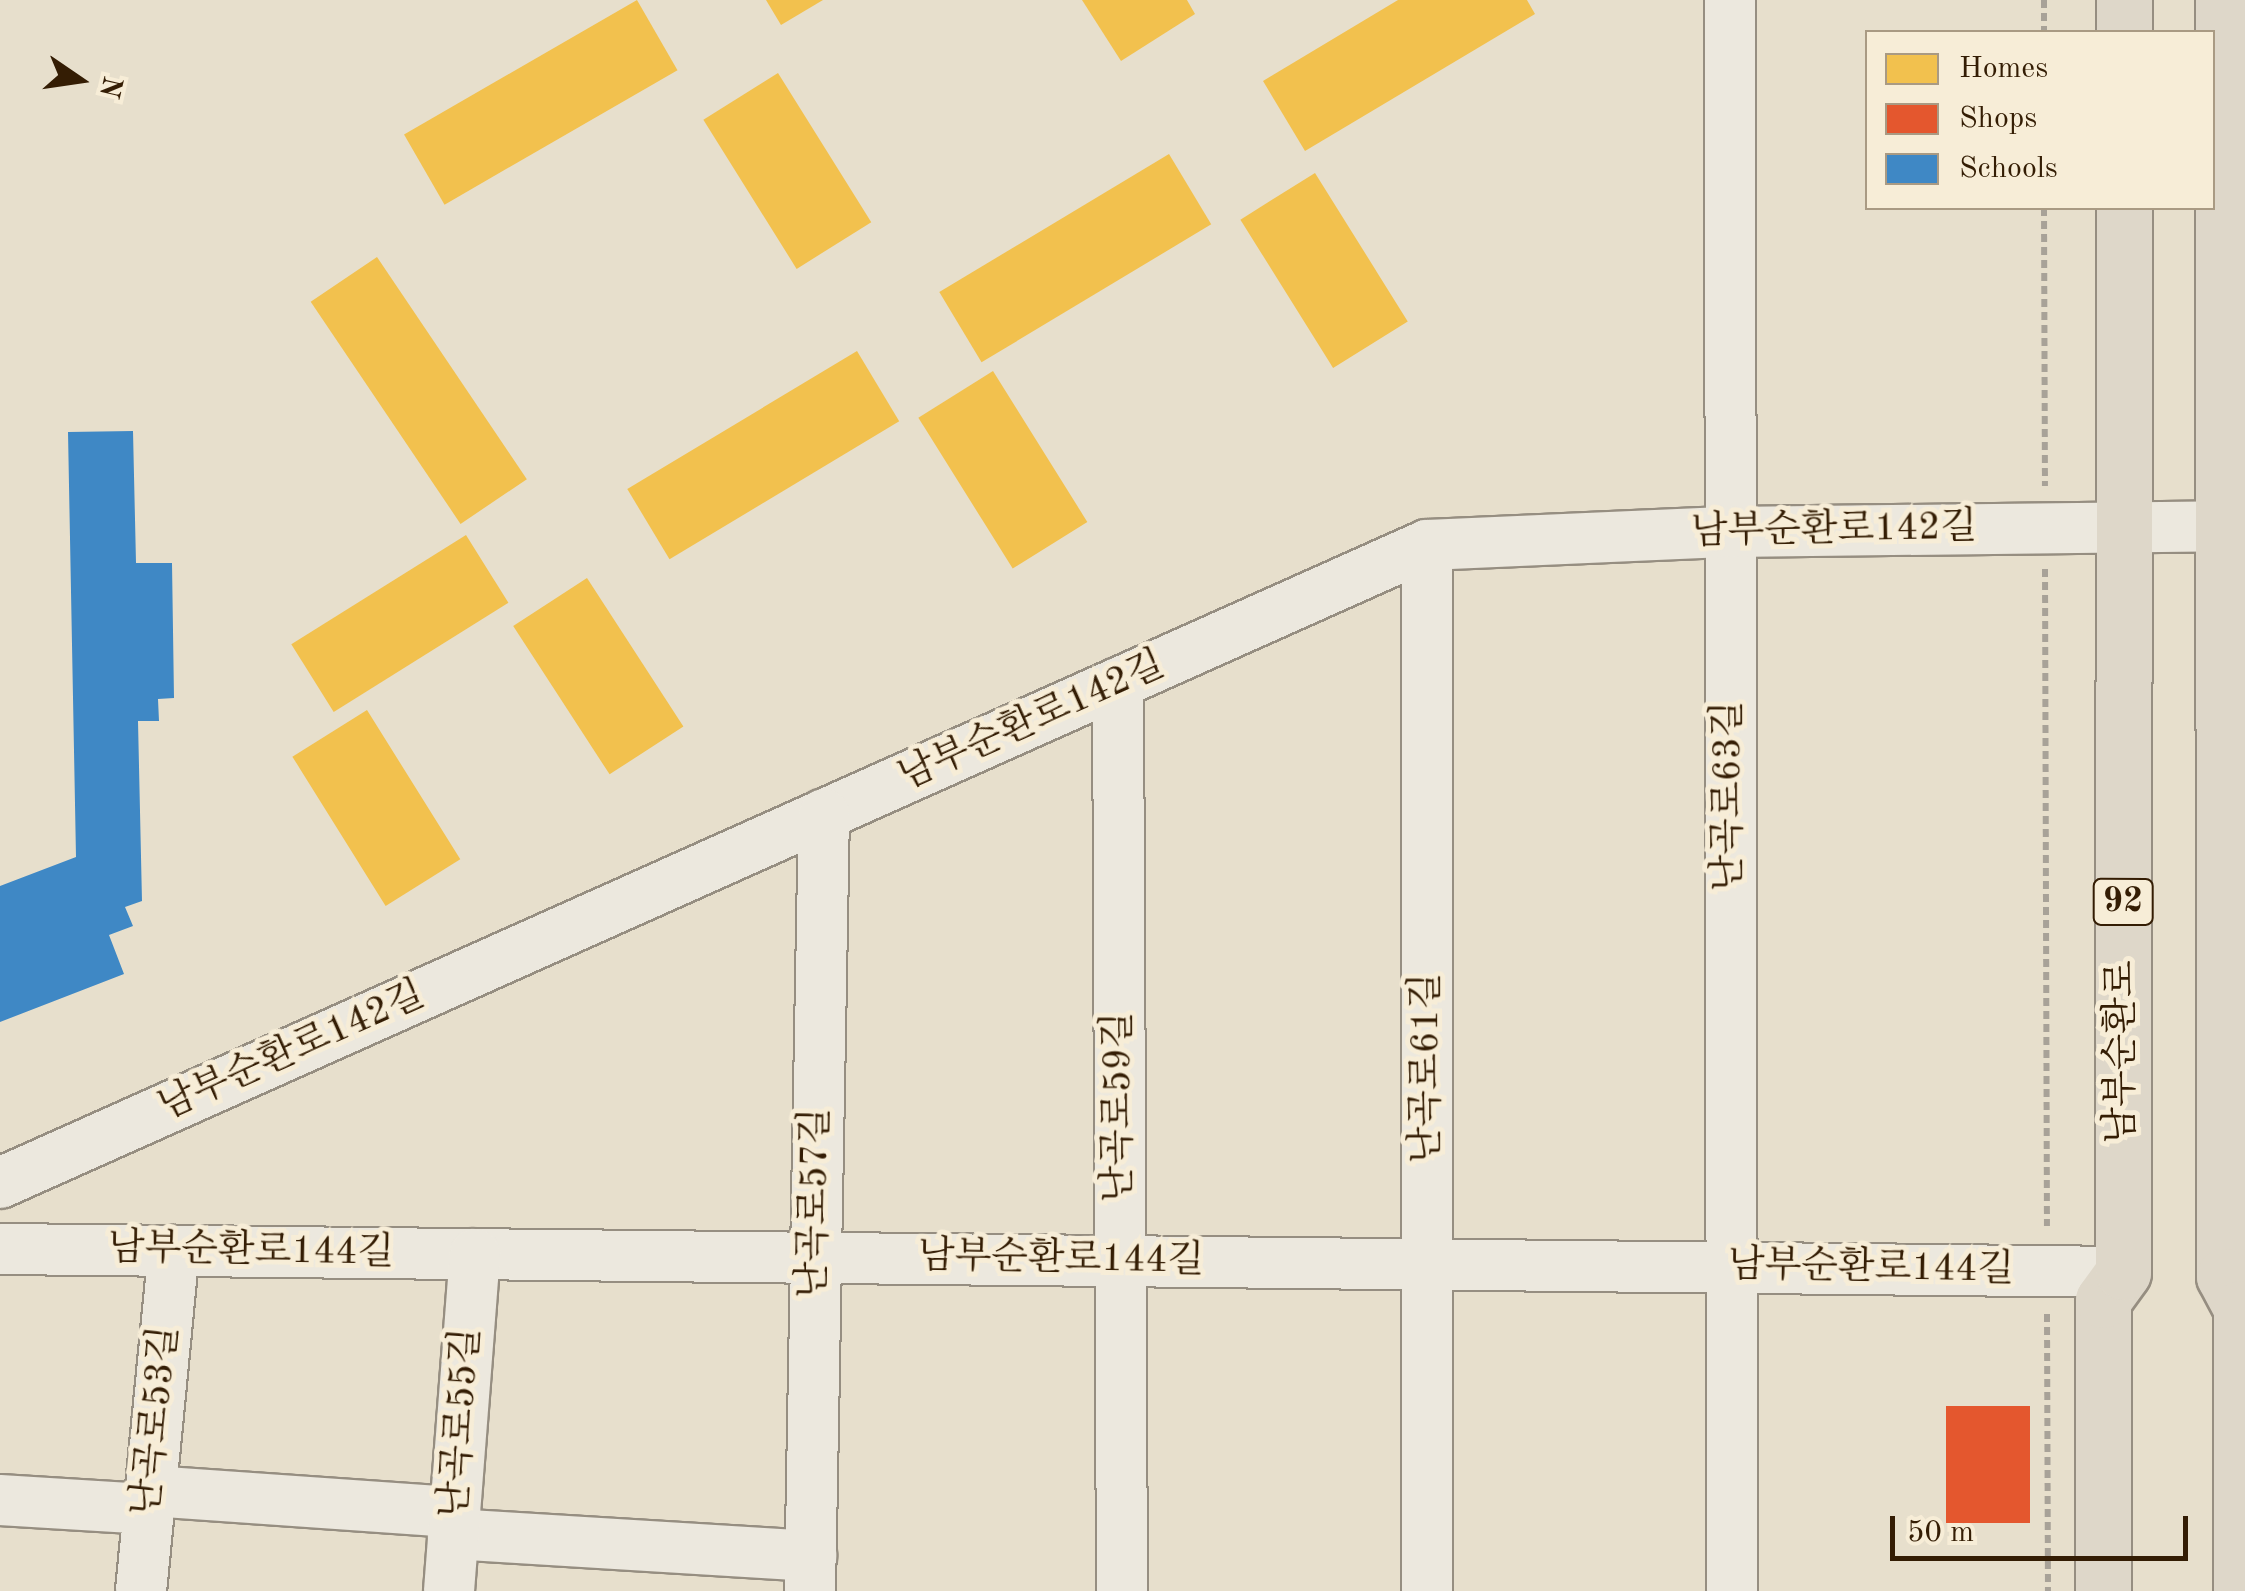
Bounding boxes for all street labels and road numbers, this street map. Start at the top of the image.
street label: 남부순환로142길 [1690,506,1978,556]
street label: 남부순환로142길 [892,643,1172,801]
street label: 난곡로63길 [1707,701,1753,891]
road number: 92 [2090,872,2156,932]
street label: 남부순환로 [2100,960,2146,1144]
street label: 남부순환로142길 [152,973,432,1131]
street label: 난곡로61길 [1405,973,1451,1163]
street label: 난곡로59길 [1097,1012,1143,1202]
street label: 난곡로57길 [792,1107,840,1299]
street label: 남부순환로144길 [107,1227,395,1277]
street label: 남부순환로144길 [917,1235,1205,1285]
street label: 남부순환로144길 [1727,1244,2015,1294]
street label: 난곡로53길 [124,1324,190,1518]
street label: 난곡로55길 [433,1326,491,1520]

